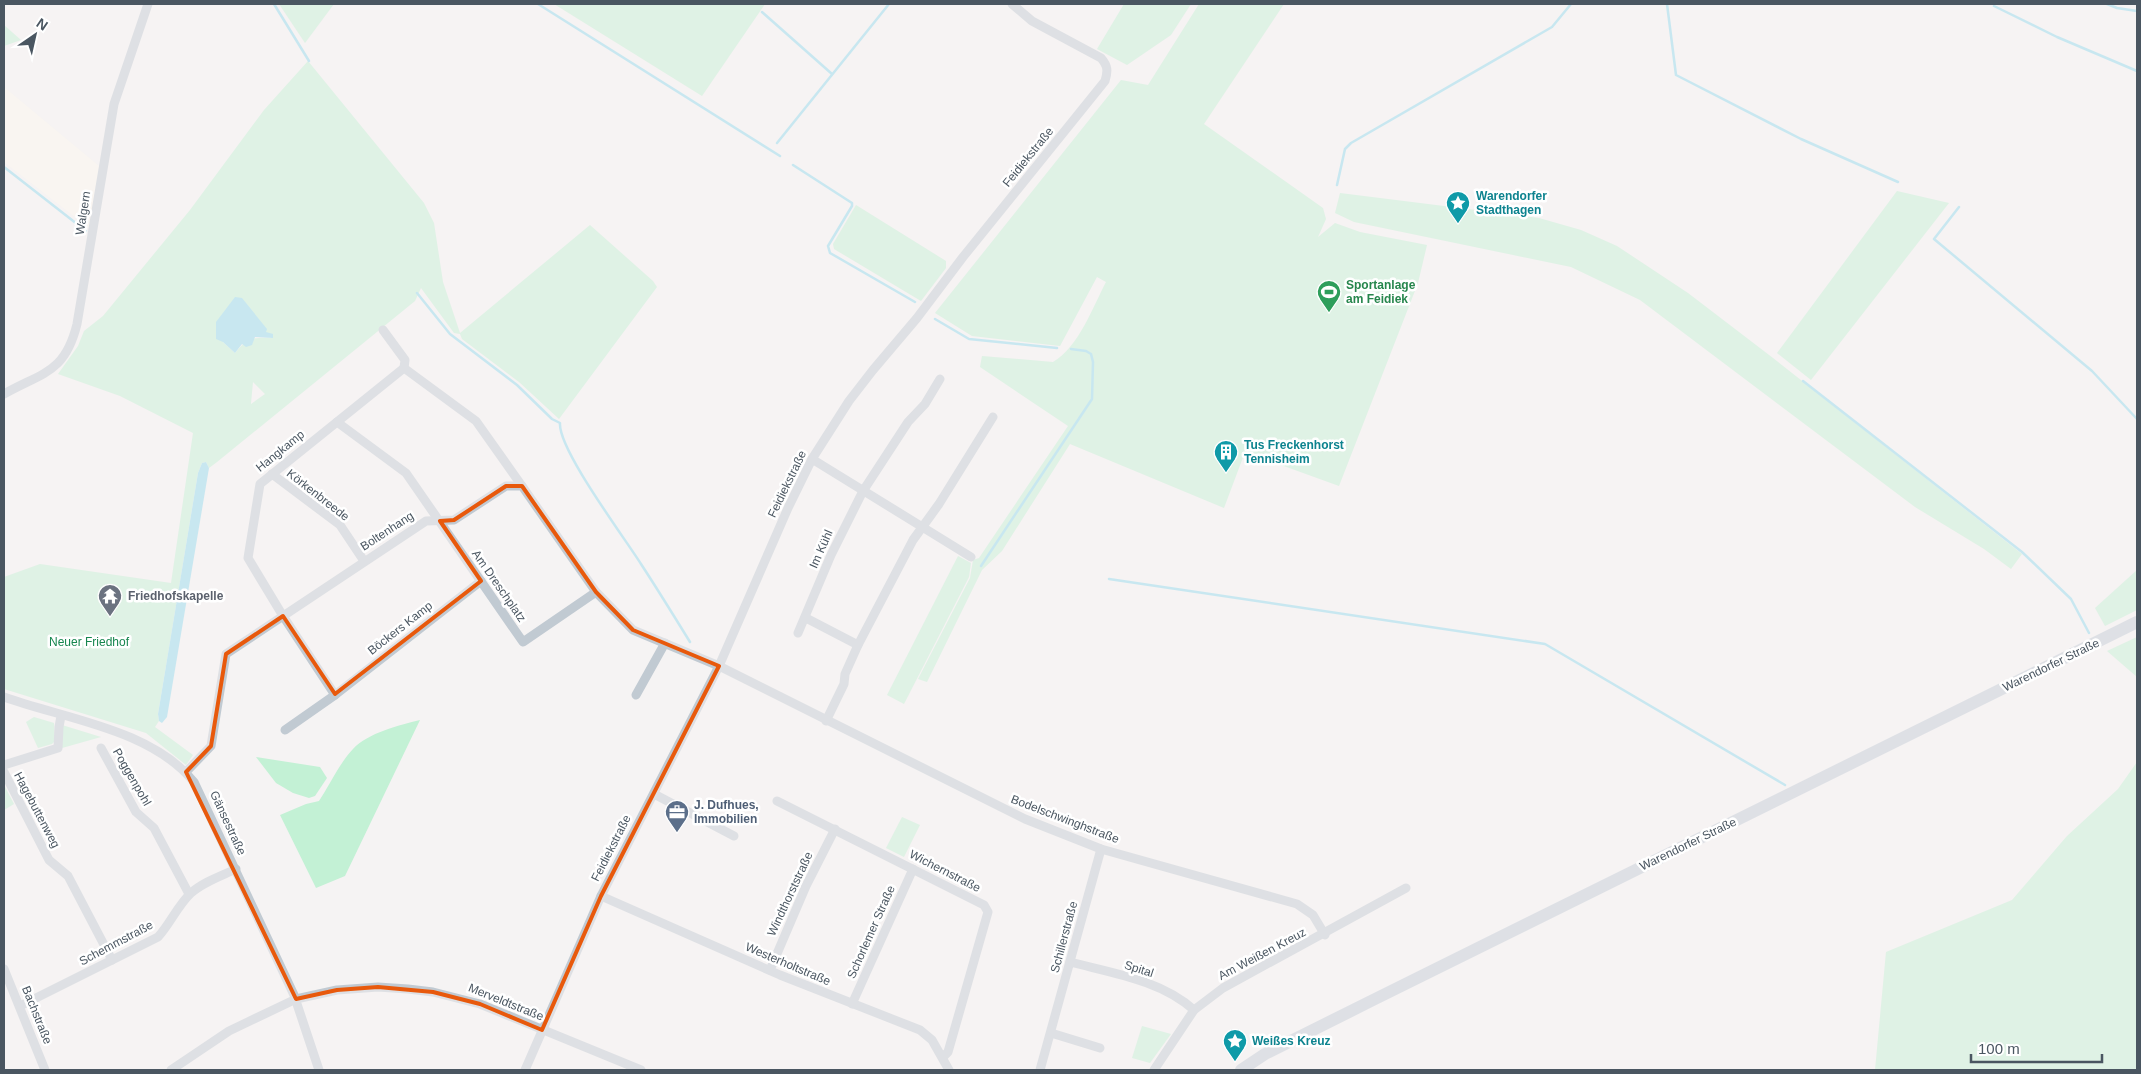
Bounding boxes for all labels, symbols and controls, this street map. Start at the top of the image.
north arrow [10,10,60,60]
text: N [34,15,51,34]
street label: Feidiekstraße [1000,124,1057,190]
place label: Warendorfer Stadthagen [1476,189,1547,217]
street label: Walgern [73,190,93,236]
place icon: Warendorfer Stadthagen [1445,190,1471,224]
place label: Sportanlage am Feidiek [1346,278,1416,306]
sports icon: Sportanlage am Feidiek [1316,279,1342,313]
street label: Hangkamp [253,427,307,475]
place label: Tus Freckenhorst Tennisheim [1244,438,1344,466]
building icon: Tus Freckenhorst Tennisheim [1213,439,1239,473]
street label: Feidiekstraße [765,448,809,520]
street label: Körkenbreede [284,466,352,524]
street label: Boltenhang [358,509,416,553]
street label: Im Kühl [806,528,836,570]
street label: Am Dreschplatz [469,547,529,625]
temple icon: Friedhofskapelle [97,583,123,617]
place label: Friedhofskapelle [128,589,224,603]
street label: Böckers Kamp [365,598,435,658]
park label: Neuer Friedhof [49,635,130,649]
street label: Warendorfer Straße [2000,635,2102,694]
street label: Poggenpohl [110,746,154,808]
street label: Hagebuttenweg [11,770,63,850]
street label: Gänsestraße [207,789,249,858]
street label: Bodelschwinghstraße [1009,792,1121,846]
place label: J. Dufhues, Immobilien [694,798,759,826]
office icon: J. Dufhues, Immobilien [664,799,690,833]
street label: Feidiekstraße [588,812,634,884]
street label: Warendorfer Straße [1637,814,1739,873]
street label: Wichernstraße [907,847,983,895]
street label: Windthorststraße [764,849,816,938]
street label: Schorlemer Straße [844,883,898,981]
street label: Schillerstraße [1048,899,1080,974]
street label: Schemmstraße [77,918,155,968]
street label: Am Weißen Kreuz [1216,925,1308,983]
street label: Westerholtstraße [743,940,833,988]
street label: Spital [1123,958,1155,980]
street label: Merveldtstraße [466,981,546,1024]
street label: Bachstraße [19,984,55,1046]
place icon: Weißes Kreuz [1222,1028,1248,1062]
scale bar [1971,1032,2102,1064]
place label: Weißes Kreuz [1252,1034,1330,1048]
text: 100 m [1978,1040,2020,1057]

